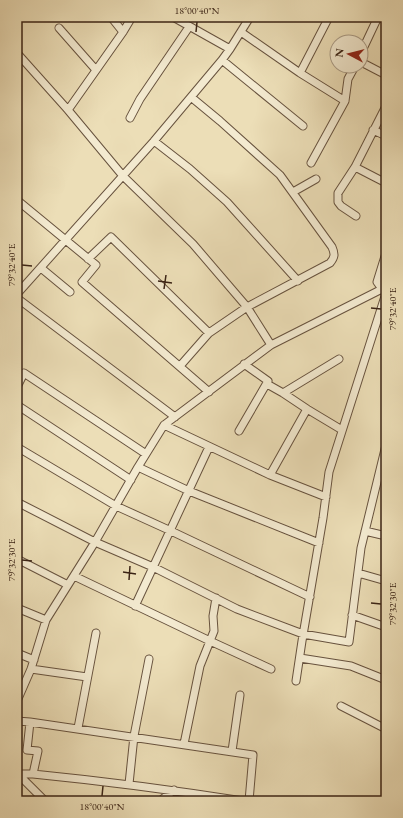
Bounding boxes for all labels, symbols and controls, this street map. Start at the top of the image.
text: 18°00'40"N [175,4,220,17]
north arrow [329,34,369,74]
text: N [332,47,347,58]
text: 79°32'40"E [5,243,18,286]
text: 79°32'40"E [386,287,399,330]
text: 79°32'30"E [5,538,18,581]
text: 79°32'30"E [386,582,399,625]
text: 18°00'40"N [80,800,125,813]

